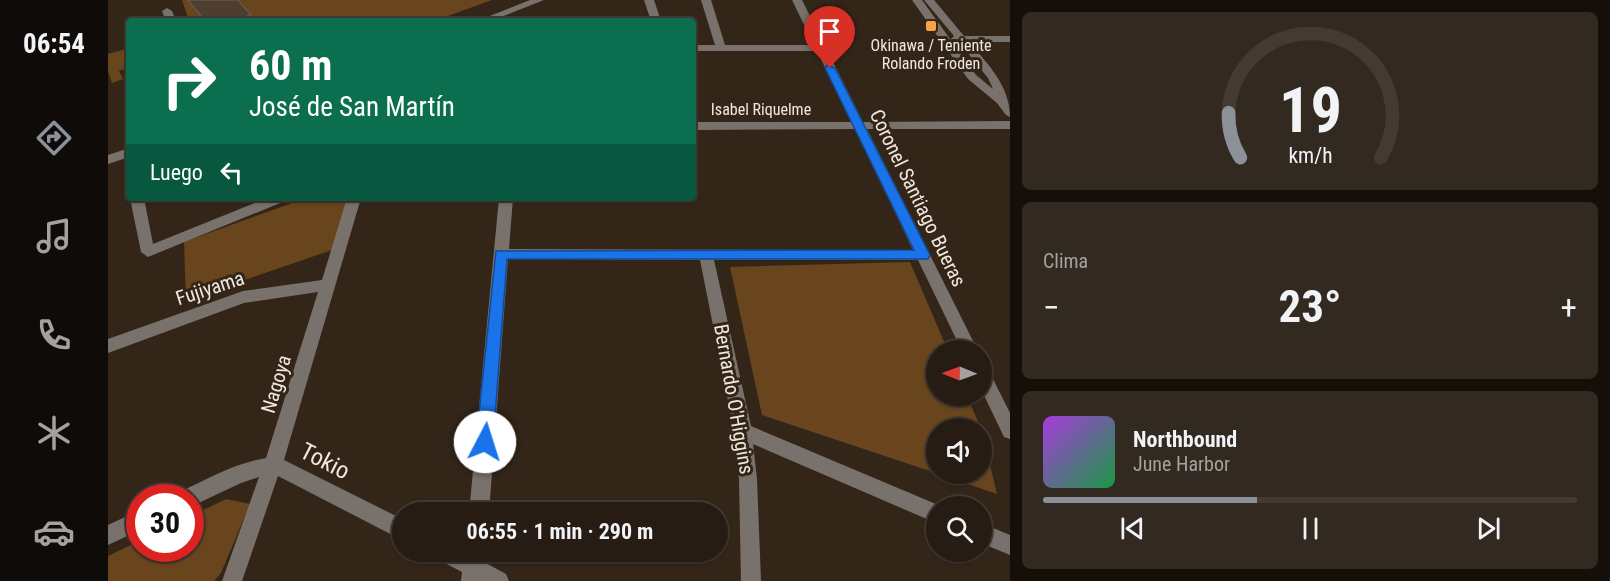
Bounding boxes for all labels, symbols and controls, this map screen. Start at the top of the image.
pin [804,6,855,68]
icon: arrive [813,15,846,48]
marker: Okinawa / Teniente Rolando Froden [924,19,938,33]
text: 06:54 [23,28,85,60]
place label: Okinawa / Teniente Rolando Froden [871,36,991,73]
text: 60 m [249,41,332,90]
icon: right [150,42,228,120]
text: 19 [1278,74,1342,147]
text: José de San Martín [249,91,455,123]
street label: Isabel Riquelme [711,100,811,119]
street label: Coronel Santiago Bueras [865,105,971,291]
icon: directions [33,117,75,159]
text: km/h [1288,143,1332,168]
icon: left [215,156,248,189]
text: Luego [150,160,203,185]
icon: music [33,215,75,257]
text: Clima [1043,249,1088,273]
street label: Fujiyama [173,266,247,310]
text: 23° [1279,280,1342,333]
text: − [1043,288,1060,327]
text: + [1561,288,1577,327]
icon: phone [33,314,75,356]
street label: Bernardo O'Higgins [709,322,759,476]
north arrow [926,340,992,406]
map controls [926,340,992,562]
street label: Nagoya [256,352,296,416]
position arrow [453,410,517,474]
icon: climate [33,412,75,454]
button: sound [926,418,992,484]
text: Northbound [1133,427,1237,452]
street label: Tokio [296,437,354,485]
text: June Harbor [1133,452,1230,476]
speed limit sign: 30 [126,484,204,562]
button: search [926,496,992,562]
icon: car [33,511,75,553]
icon: previous [1116,512,1149,545]
icon: pause [1294,512,1327,545]
icon: next [1472,512,1505,545]
text: 06:55 · 1 min · 290 m [467,519,653,544]

